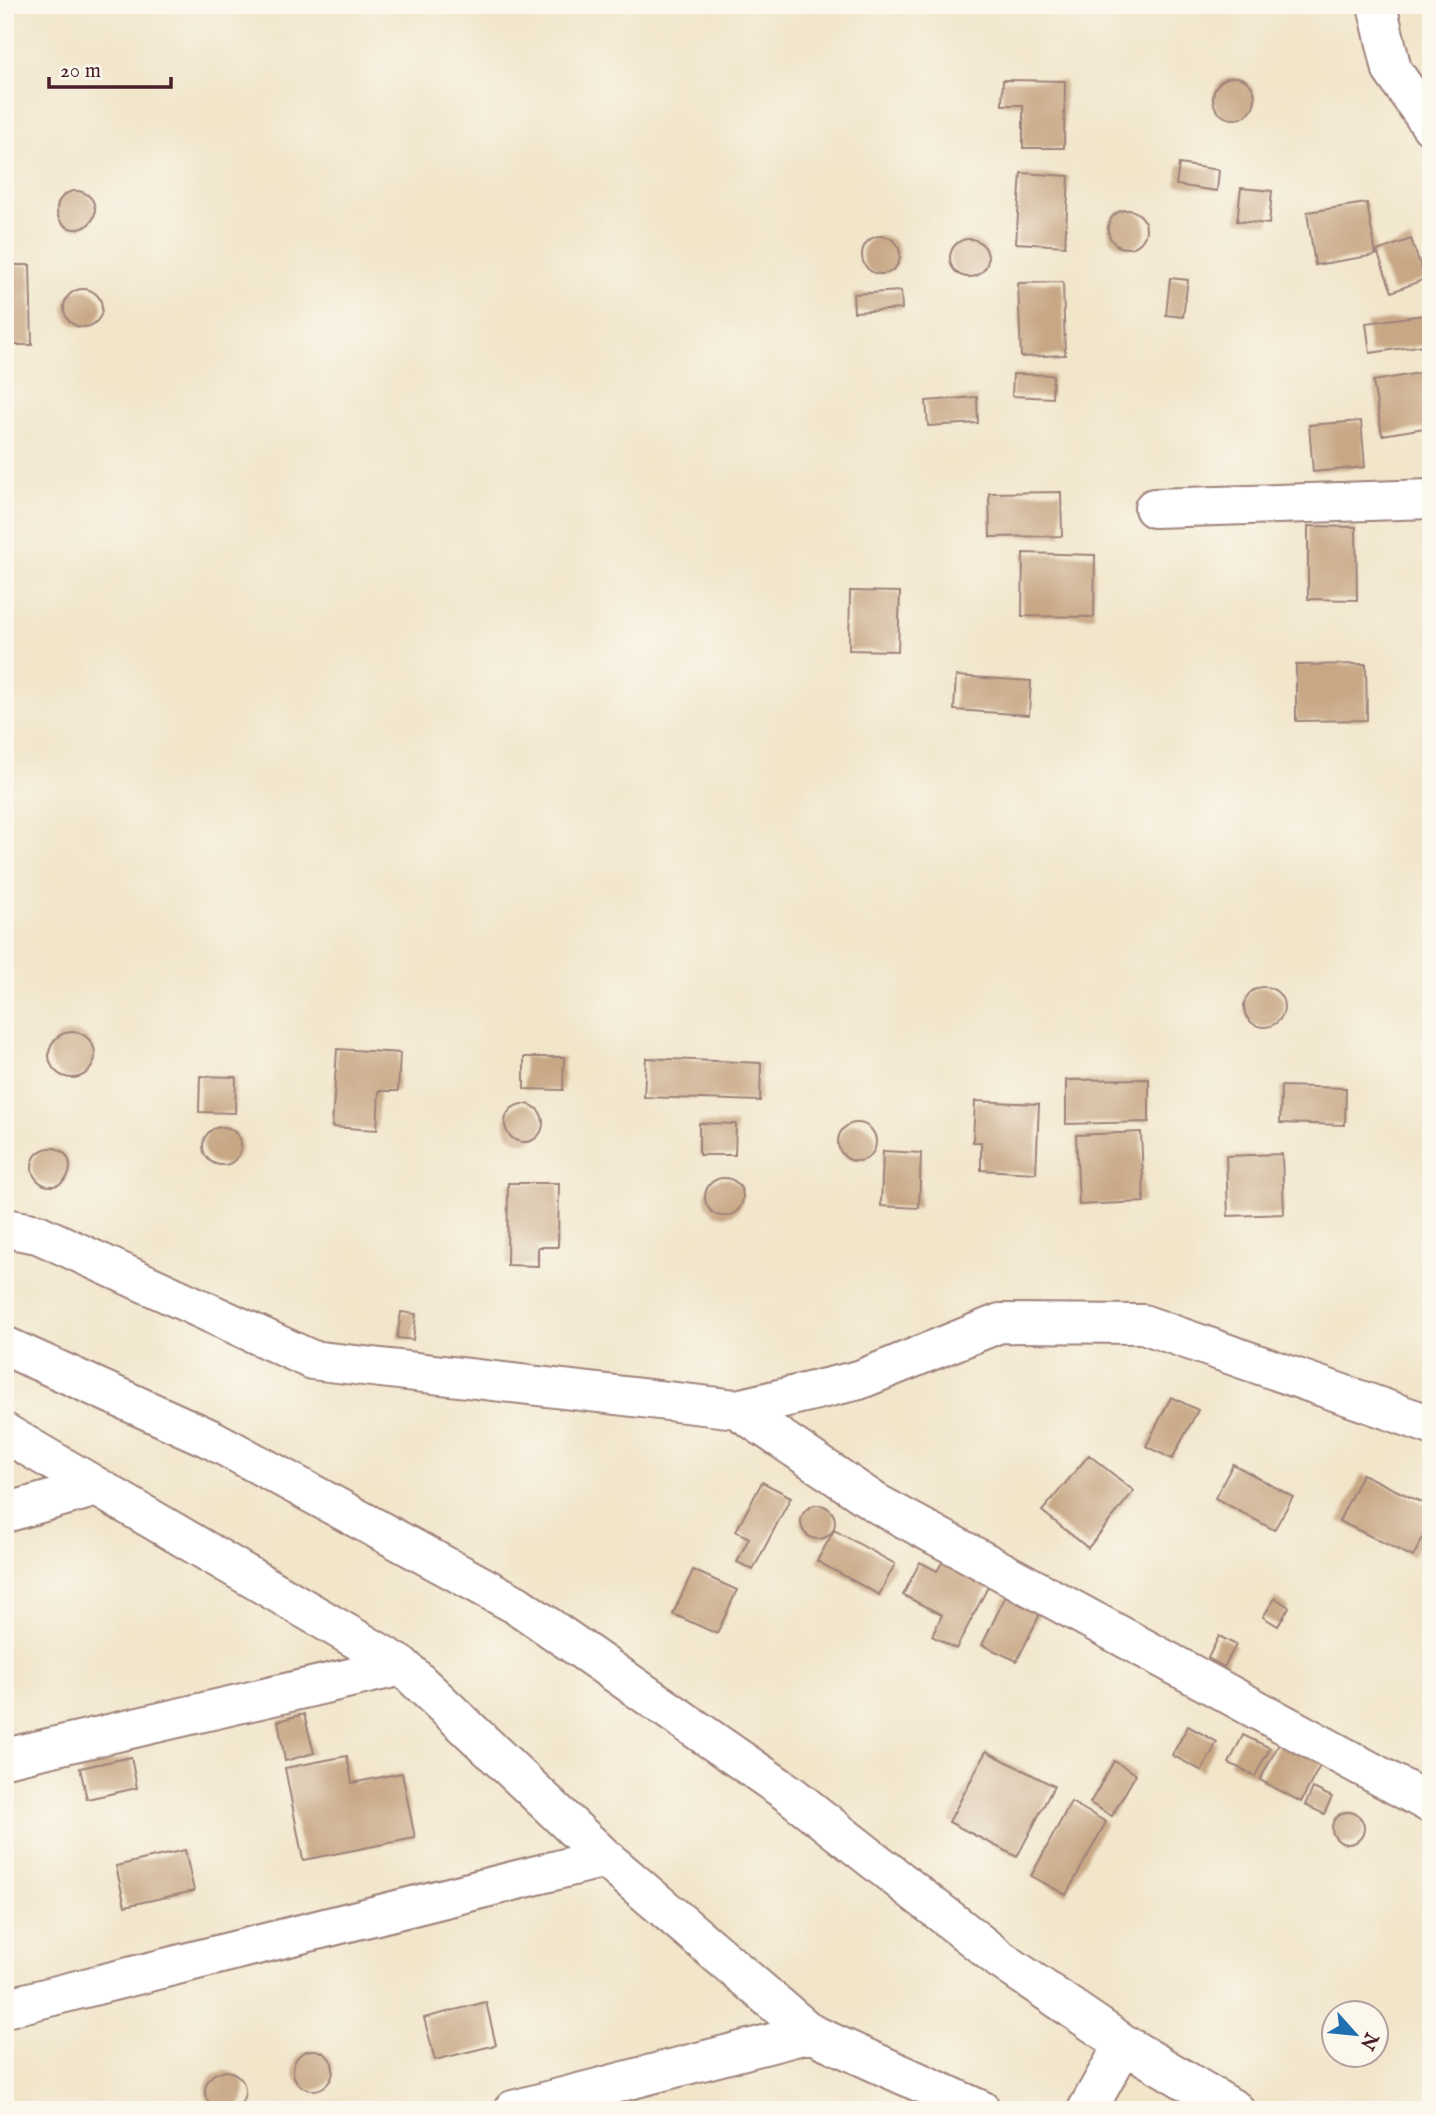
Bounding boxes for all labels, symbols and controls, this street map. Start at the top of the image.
scale bar [49,46,172,90]
text: 20 m [60,58,101,85]
north arrow [1320,2000,1390,2070]
text: N [1354,2027,1383,2054]

